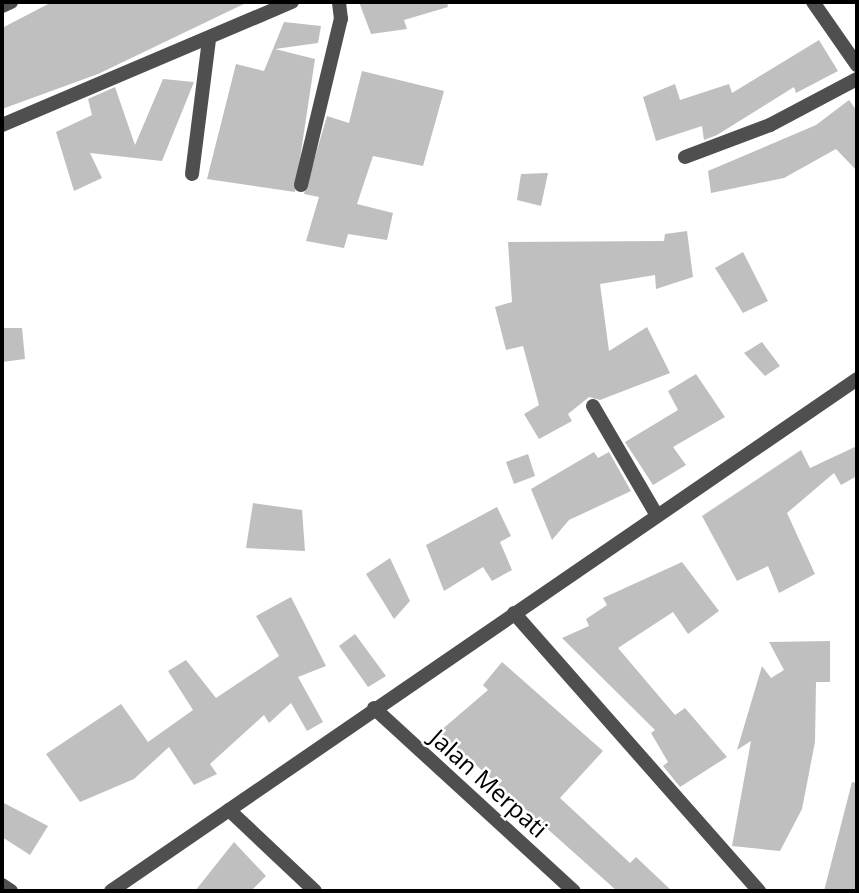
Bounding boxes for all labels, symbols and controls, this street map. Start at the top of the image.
street label: Jalan Merpati [425,723,553,843]

